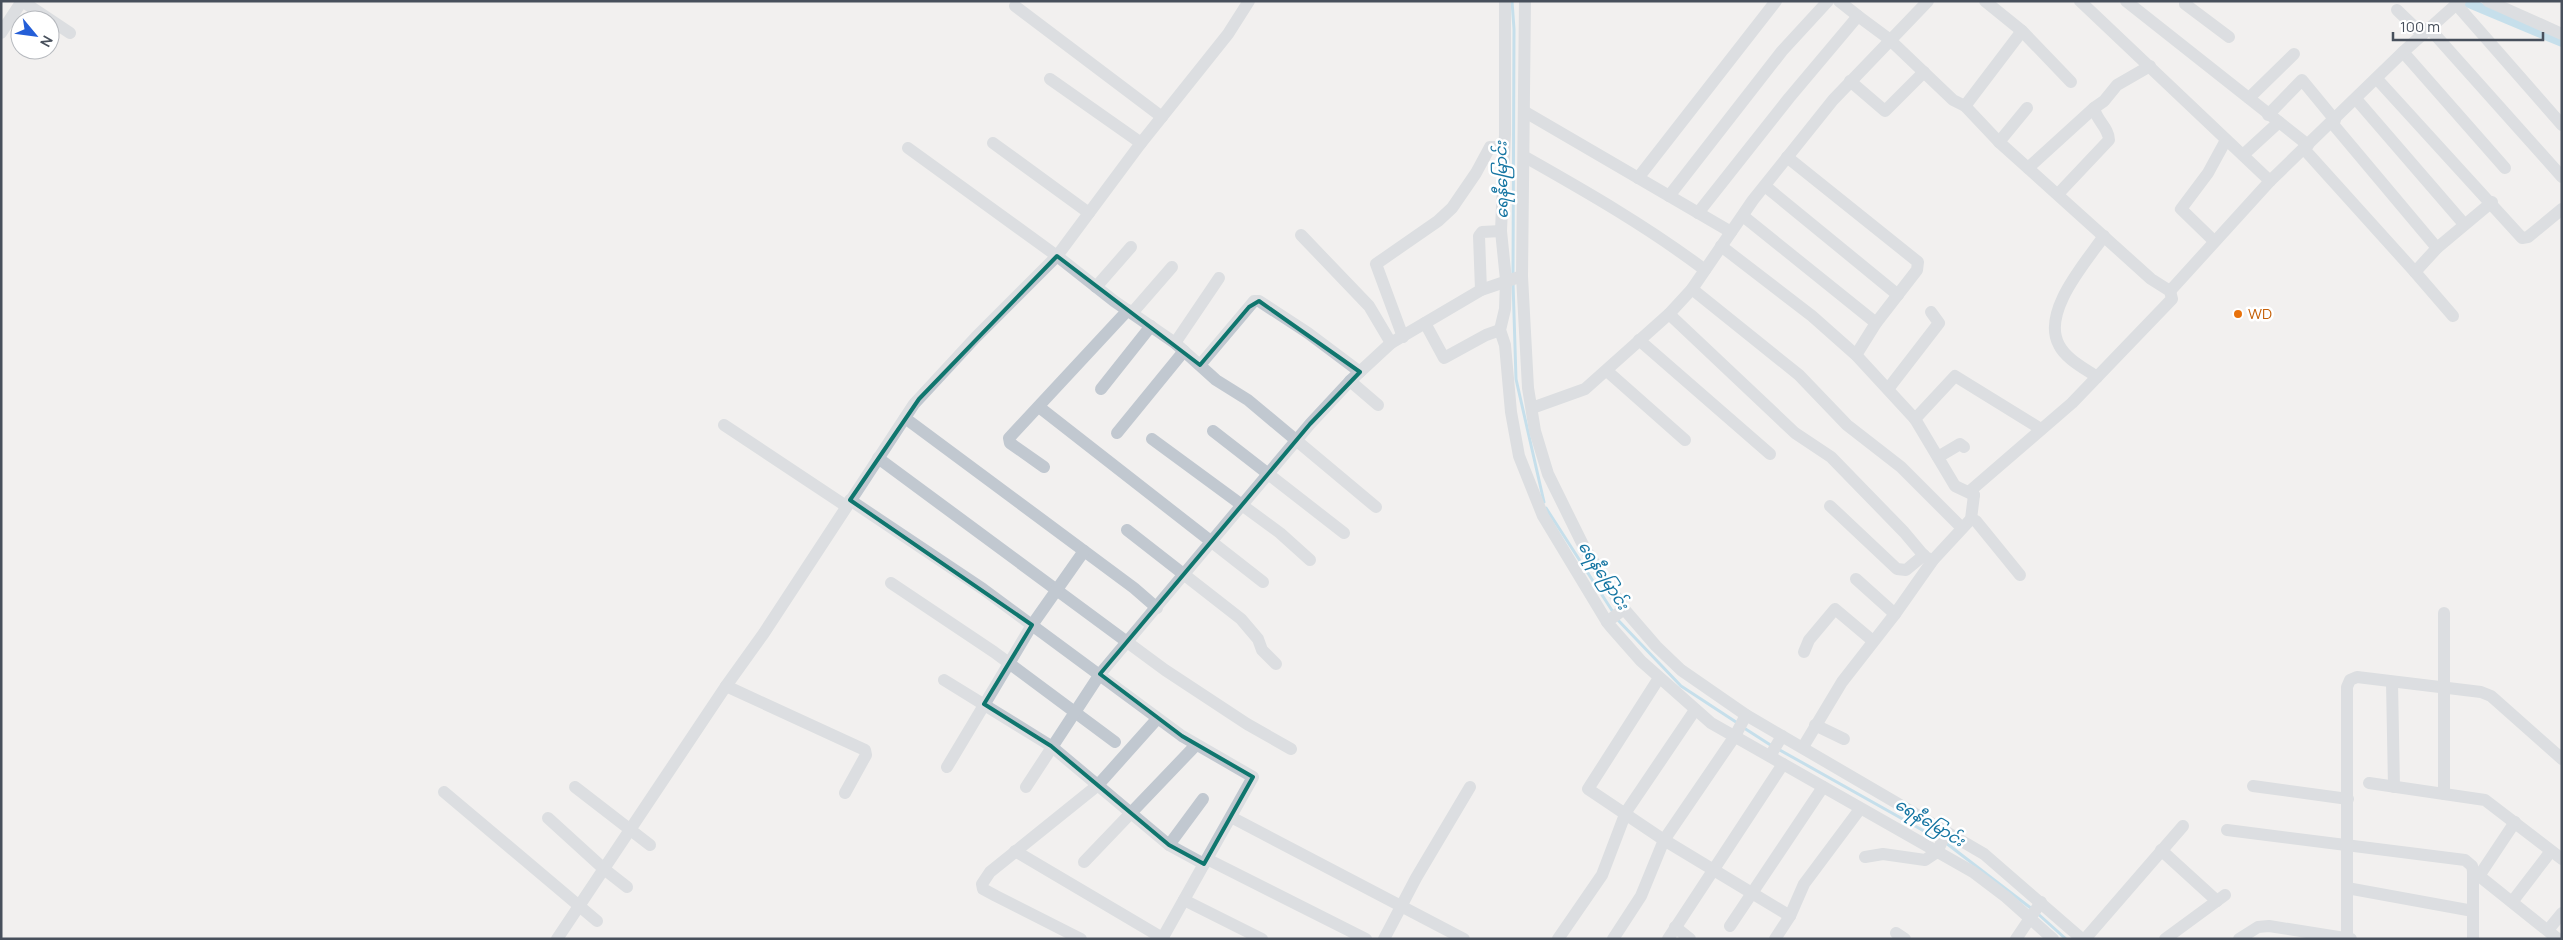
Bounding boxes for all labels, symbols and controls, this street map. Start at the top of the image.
north arrow [10,10,60,60]
scale bar [2393,10,2543,42]
text: 100 m [2400,16,2440,37]
text: N [36,33,58,51]
water label: ရေနီမြောင်း [1489,139,1516,219]
place label: WD [2248,303,2272,324]
marker: WD [2232,308,2244,320]
water label: ရေနီမြောင်း [1571,536,1635,616]
water label: ရေနီမြောင်း [1890,793,1970,855]

